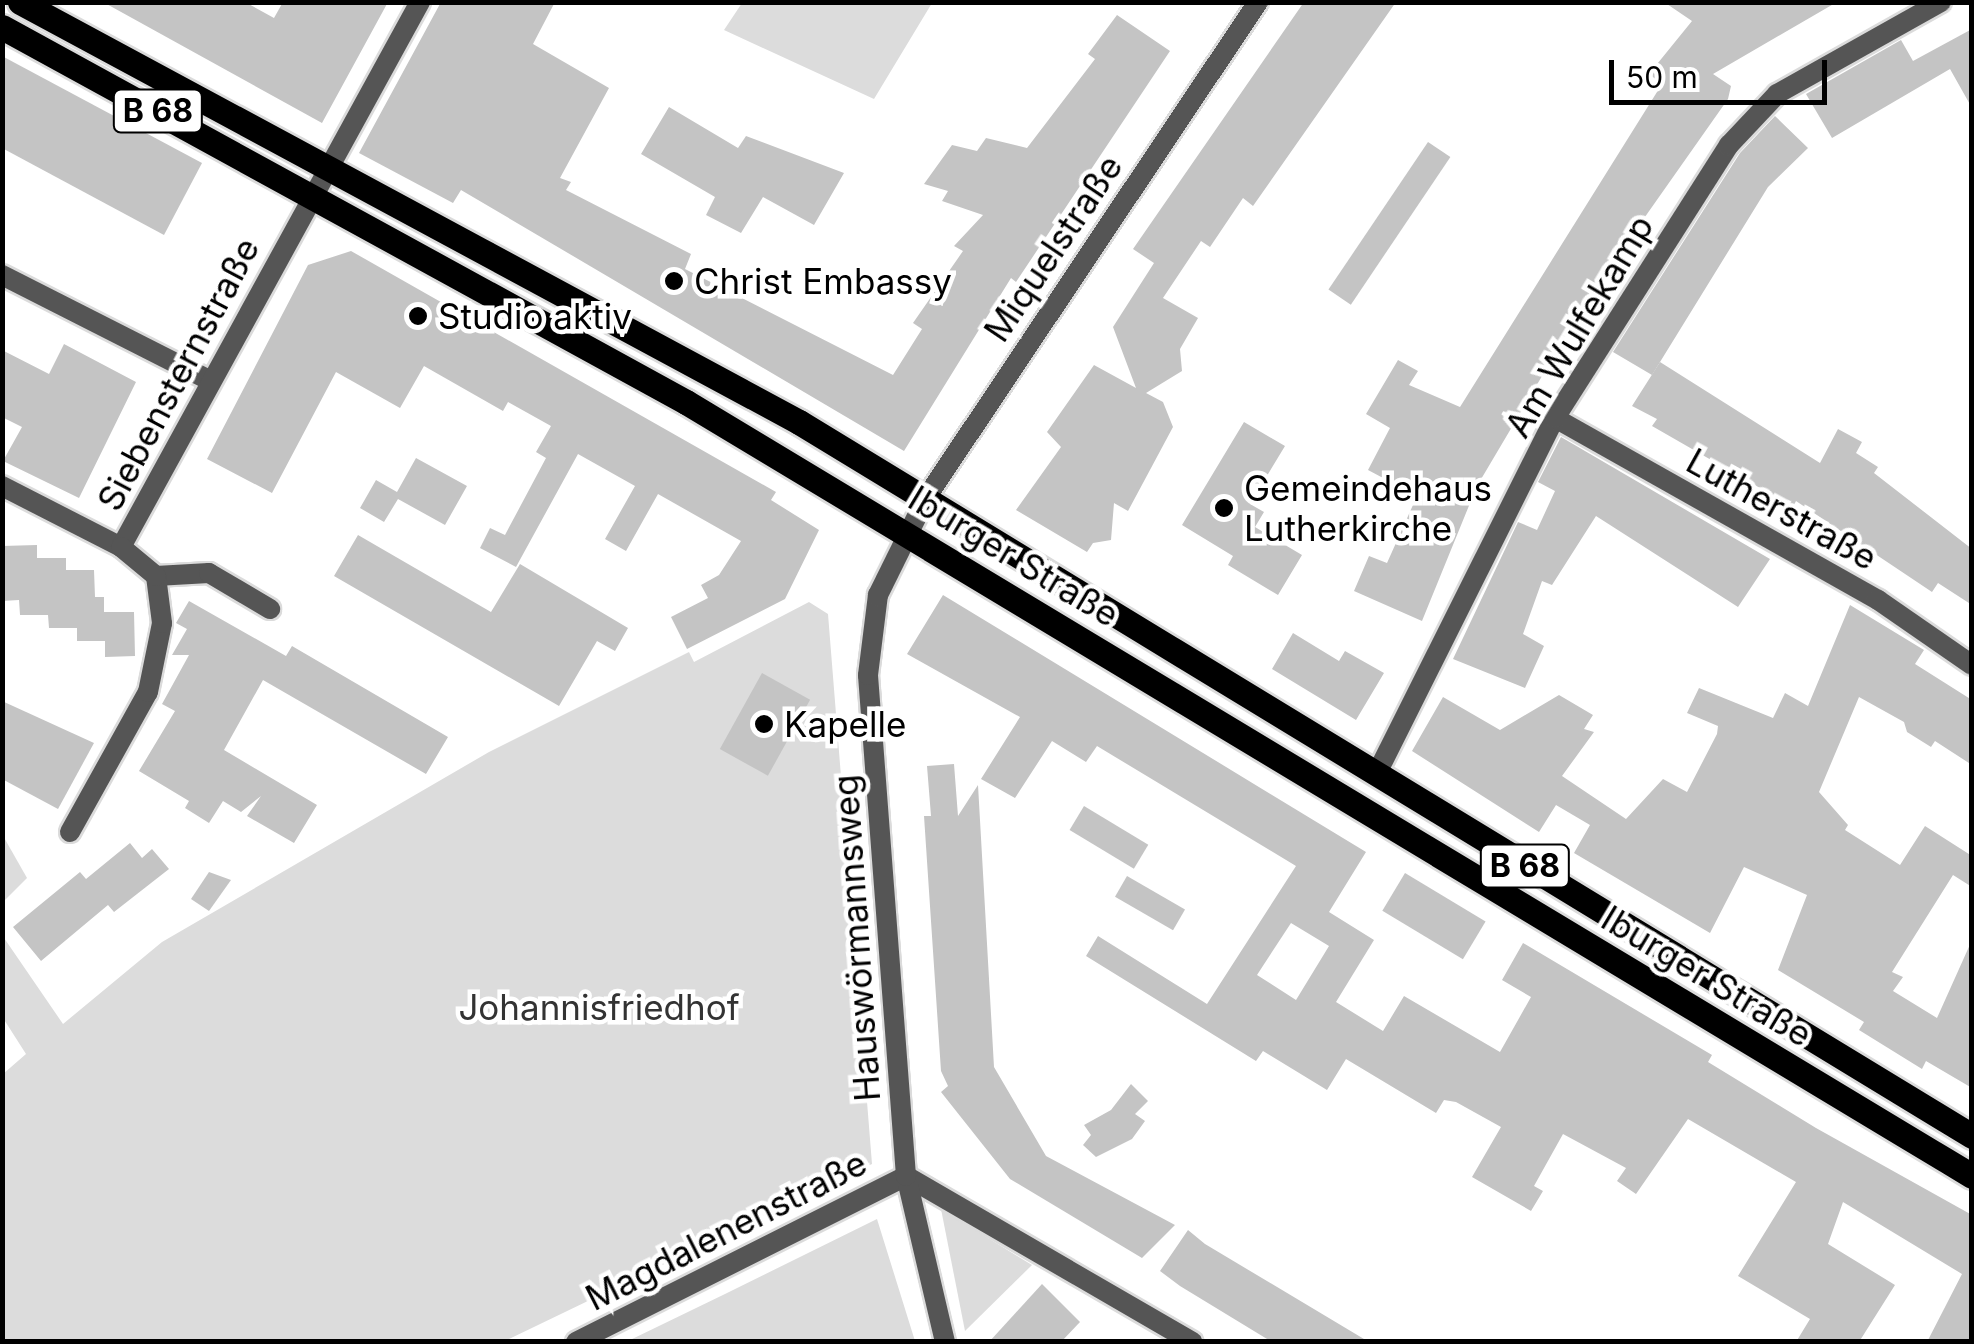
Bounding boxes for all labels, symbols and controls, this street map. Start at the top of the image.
scale bar [1614,40,1832,102]
text: 50 m [1626,59,1698,95]
road number: B 68 [110,84,206,138]
street label: Miquelstraße [975,147,1131,349]
street label: Am Wulfekamp [1496,207,1662,445]
street label: Siebensternstraße [88,230,268,518]
place label: Christ Embassy [694,260,952,302]
marker: Christ Embassy [663,270,685,292]
place label: Studio aktiv [438,295,632,337]
marker: Studio aktiv [407,305,429,327]
street label: Lutherstraße [1680,440,1884,578]
place label: Gemeindehaus Lutherkirche [1244,467,1492,549]
street label: Iburger Straße [901,477,1127,635]
marker: Gemeindehaus Lutherkirche [1213,497,1235,519]
place label: Kapelle [784,703,906,745]
marker: Kapelle [753,713,775,735]
street label: Hauswörmannsweg [824,773,888,1103]
road number: B 68 [1478,839,1572,893]
street label: Iburger Straße [1594,897,1820,1055]
park label: Johannisfriedhof [458,986,740,1028]
street label: Magdalenenstraße [579,1141,873,1319]

